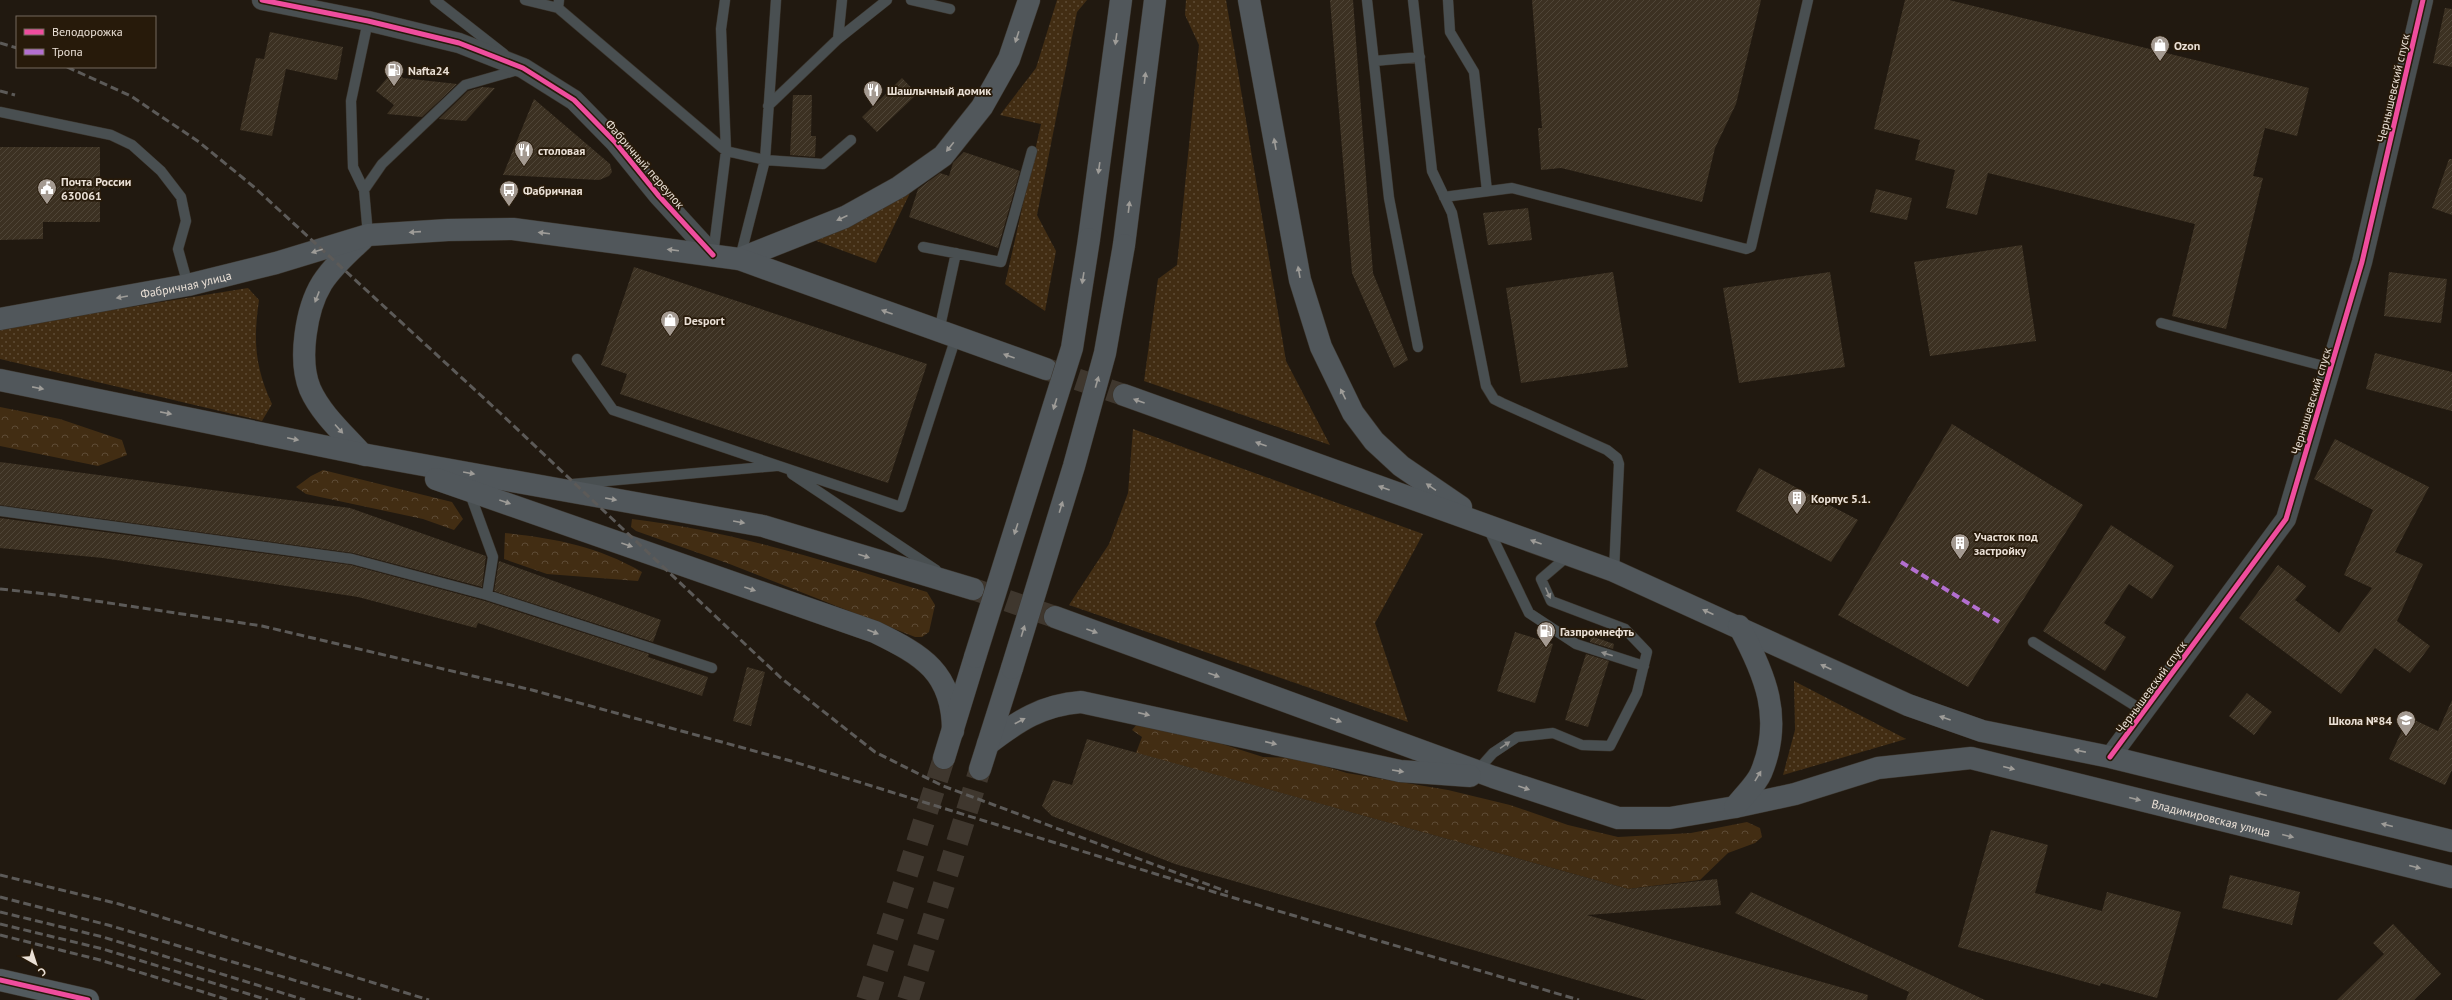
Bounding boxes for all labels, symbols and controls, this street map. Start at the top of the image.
legend [16,16,156,68]
text: Велодорожка [52,24,123,39]
one-way arrow [1014,31,1020,43]
street label: Чернышевский спуск [2373,32,2413,144]
one-way arrow [1113,33,1119,45]
shop icon: Ozon [2149,34,2171,62]
place label: Ozon [2174,38,2200,53]
text: Тропа [52,44,83,59]
fuel station icon: Nafta24 [383,59,405,87]
place label: Nafta24 [408,63,450,78]
one-way arrow [1142,72,1148,84]
restaurant icon: Шашлычный домик [862,79,884,107]
place label: Шашлычный домик [887,83,991,98]
street label: Фабричный переулок [602,116,688,212]
one-way arrow [1272,138,1278,150]
restaurant icon: столовая [513,139,535,167]
one-way arrow [945,142,954,153]
place label: столовая [538,143,585,158]
one-way arrow [1096,161,1102,174]
place label: Почта России 630061 [61,174,131,203]
public building icon: Почта России 630061 [36,177,58,205]
bus stop icon: Фабричная [498,179,520,207]
place label: Фабричная [523,183,583,198]
one-way arrow [1126,201,1132,213]
one-way arrow [836,215,847,221]
one-way arrow [408,229,421,236]
one-way arrow [538,230,550,237]
one-way arrow [667,247,679,253]
one-way arrow [311,248,323,254]
one-way arrow [1295,266,1301,278]
street label: Фабричная улица [139,267,233,301]
one-way arrow [1080,272,1086,284]
one-way arrow [313,291,319,303]
one-way arrow [116,294,128,300]
shop icon: Desport [659,309,681,337]
one-way arrow [880,309,892,315]
place label: Desport [684,313,725,328]
street label: Чернышевский спуск [2288,345,2334,456]
one-way arrow [1003,353,1015,359]
one-way arrow [1094,376,1100,388]
one-way arrow [32,385,44,391]
one-way arrow [1340,388,1346,399]
one-way arrow [1132,397,1144,403]
one-way arrow [1052,399,1058,411]
one-way arrow [160,411,172,417]
one-way arrow [334,424,344,434]
one-way arrow [287,437,299,443]
one-way arrow [1255,441,1267,447]
one-way arrow [463,470,475,476]
one-way arrow [1426,483,1436,491]
one-way arrow [1377,485,1389,491]
building icon: Корпус 5.1. [1786,487,1808,515]
place label: Корпус 5.1. [1811,491,1871,506]
one-way arrow [605,496,617,502]
one-way arrow [499,500,511,506]
one-way arrow [1058,500,1064,512]
one-way arrow [733,519,745,525]
one-way arrow [1013,523,1019,535]
place label: Участок под застройку [1973,529,2038,558]
building icon: Участок под застройку [1949,532,1971,560]
one-way arrow [1529,539,1541,545]
one-way arrow [622,543,634,549]
one-way arrow [858,553,870,559]
one-way arrow [744,586,756,592]
one-way arrow [1544,587,1551,599]
one-way arrow [1702,609,1714,615]
fuel station icon: Газпромнефть [1535,620,1557,648]
place label: Газпромнефть [1560,624,1634,639]
one-way arrow [1020,625,1026,637]
one-way arrow [1086,628,1098,634]
one-way arrow [867,629,879,635]
street label: Чернышевский спуск [2112,637,2190,736]
one-way arrow [1600,650,1612,656]
one-way arrow [1820,663,1832,669]
one-way arrow [1208,673,1220,679]
school or university icon: Школа №84 [2395,709,2417,737]
one-way arrow [1138,712,1151,718]
place label: Школа №84 [2328,713,2392,728]
one-way arrow [1939,715,1951,721]
one-way arrow [1330,717,1342,723]
one-way arrow [1014,718,1025,724]
one-way arrow [1265,740,1277,746]
one-way arrow [1500,741,1511,749]
one-way arrow [2074,747,2086,753]
one-way arrow [2002,765,2015,771]
one-way arrow [1392,768,1404,774]
one-way arrow [1755,770,1762,781]
one-way arrow [1518,785,1530,791]
one-way arrow [2255,790,2267,796]
street label: Владимировская улица [2150,795,2272,839]
one-way arrow [2129,796,2141,802]
one-way arrow [2381,821,2393,827]
one-way arrow [2282,834,2295,840]
one-way arrow [2408,865,2421,871]
north arrow [16,944,56,984]
text: С [35,964,49,979]

